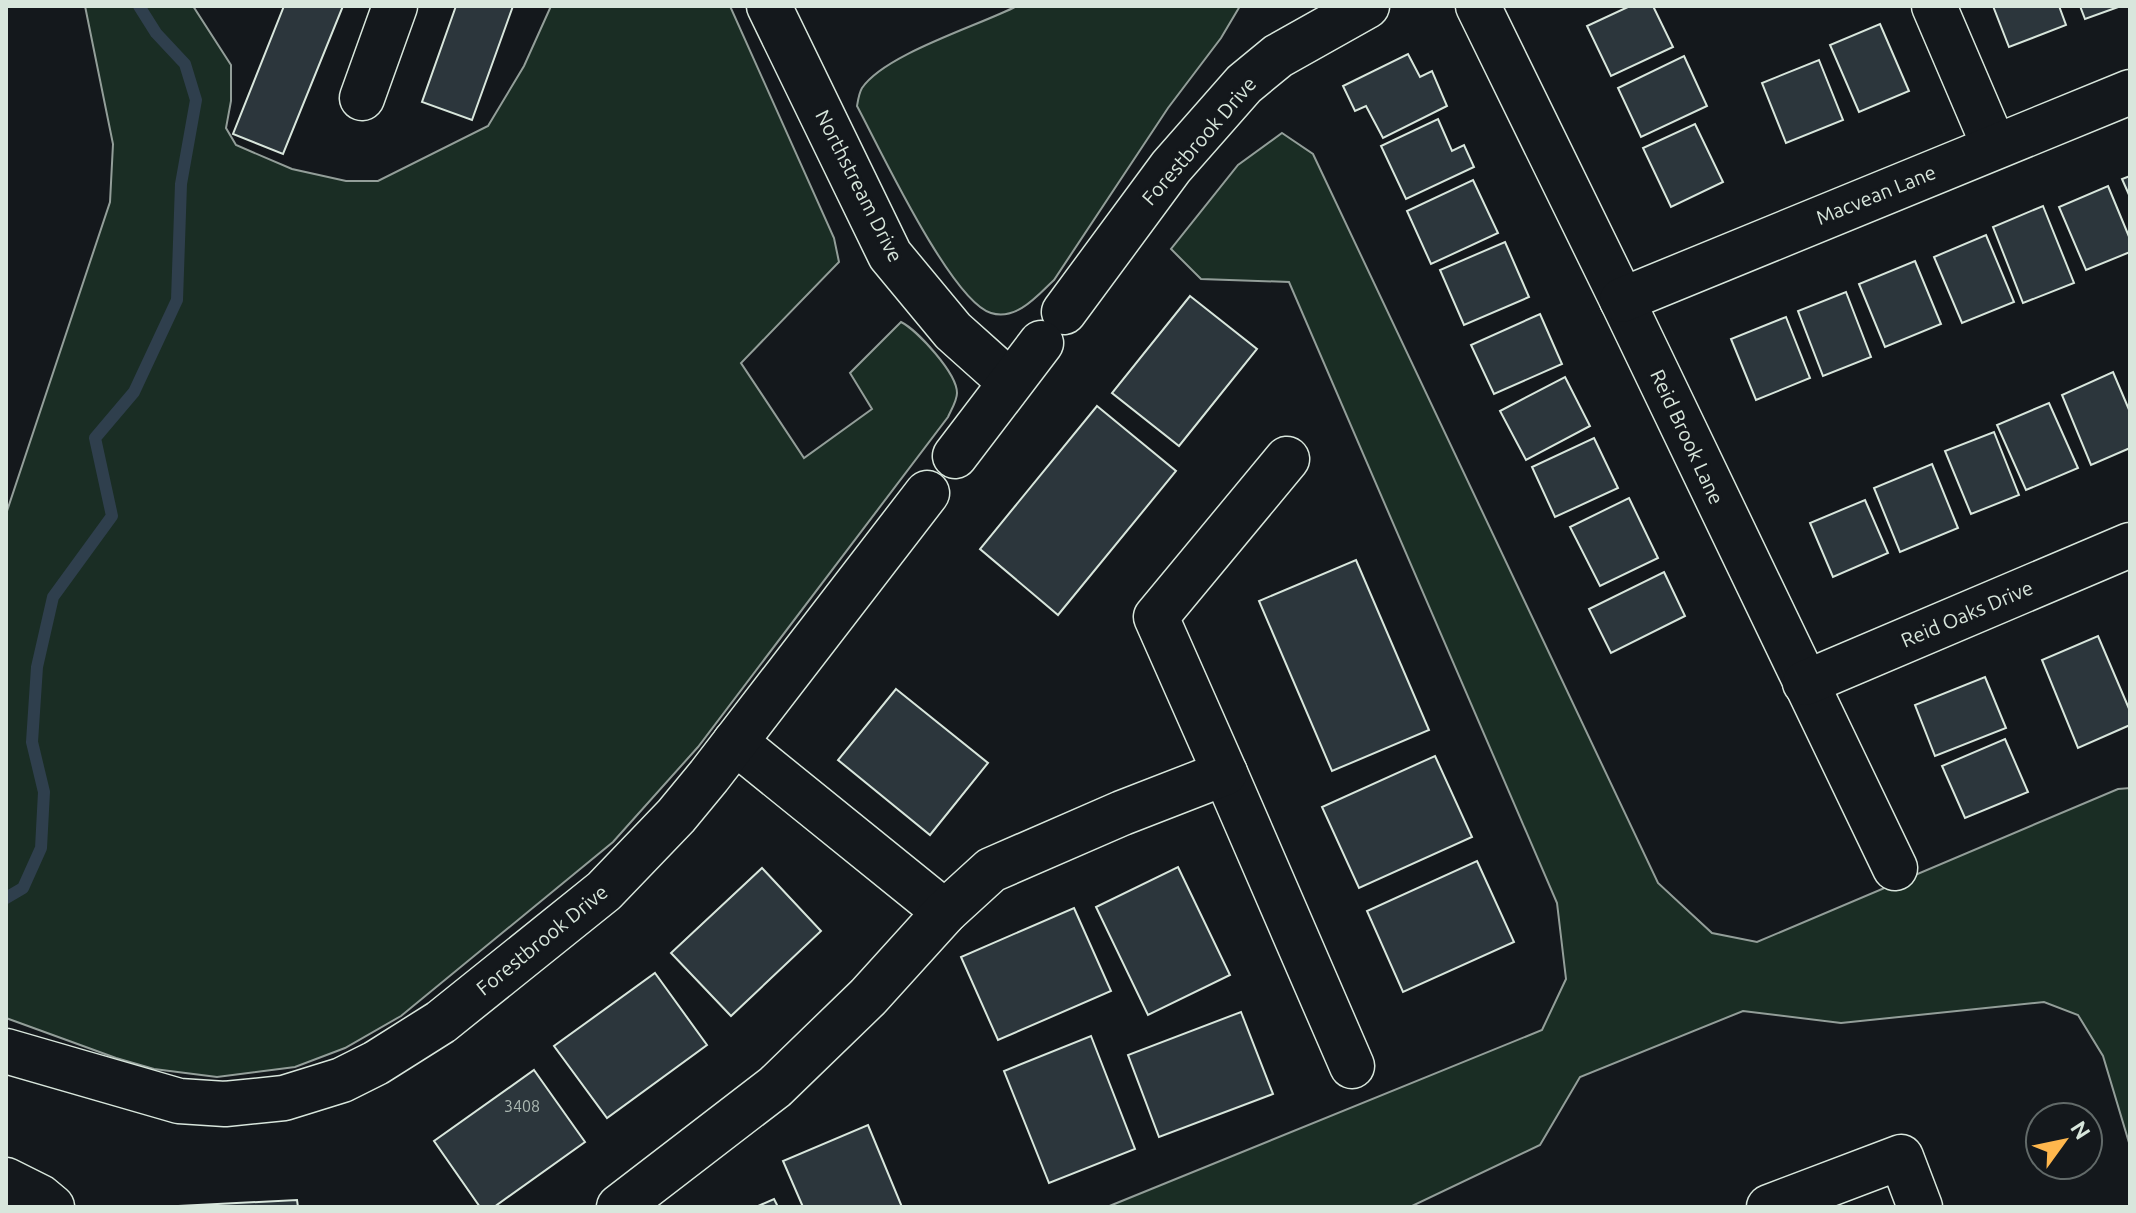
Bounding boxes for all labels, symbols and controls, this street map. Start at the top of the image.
street label: Forestbrook Drive [1137,72,1260,209]
street label: Northstream Drive [811,106,908,266]
street label: Macvean Lane [1813,160,1939,229]
street label: Reid Brook Lane [1646,366,1729,508]
street label: Reid Oaks Drive [1897,575,2036,652]
street label: Forestbrook Drive [472,880,612,1000]
house number: 3408 [504,1097,540,1115]
north arrow [2024,1101,2104,1181]
text: N [2066,1116,2096,1144]

